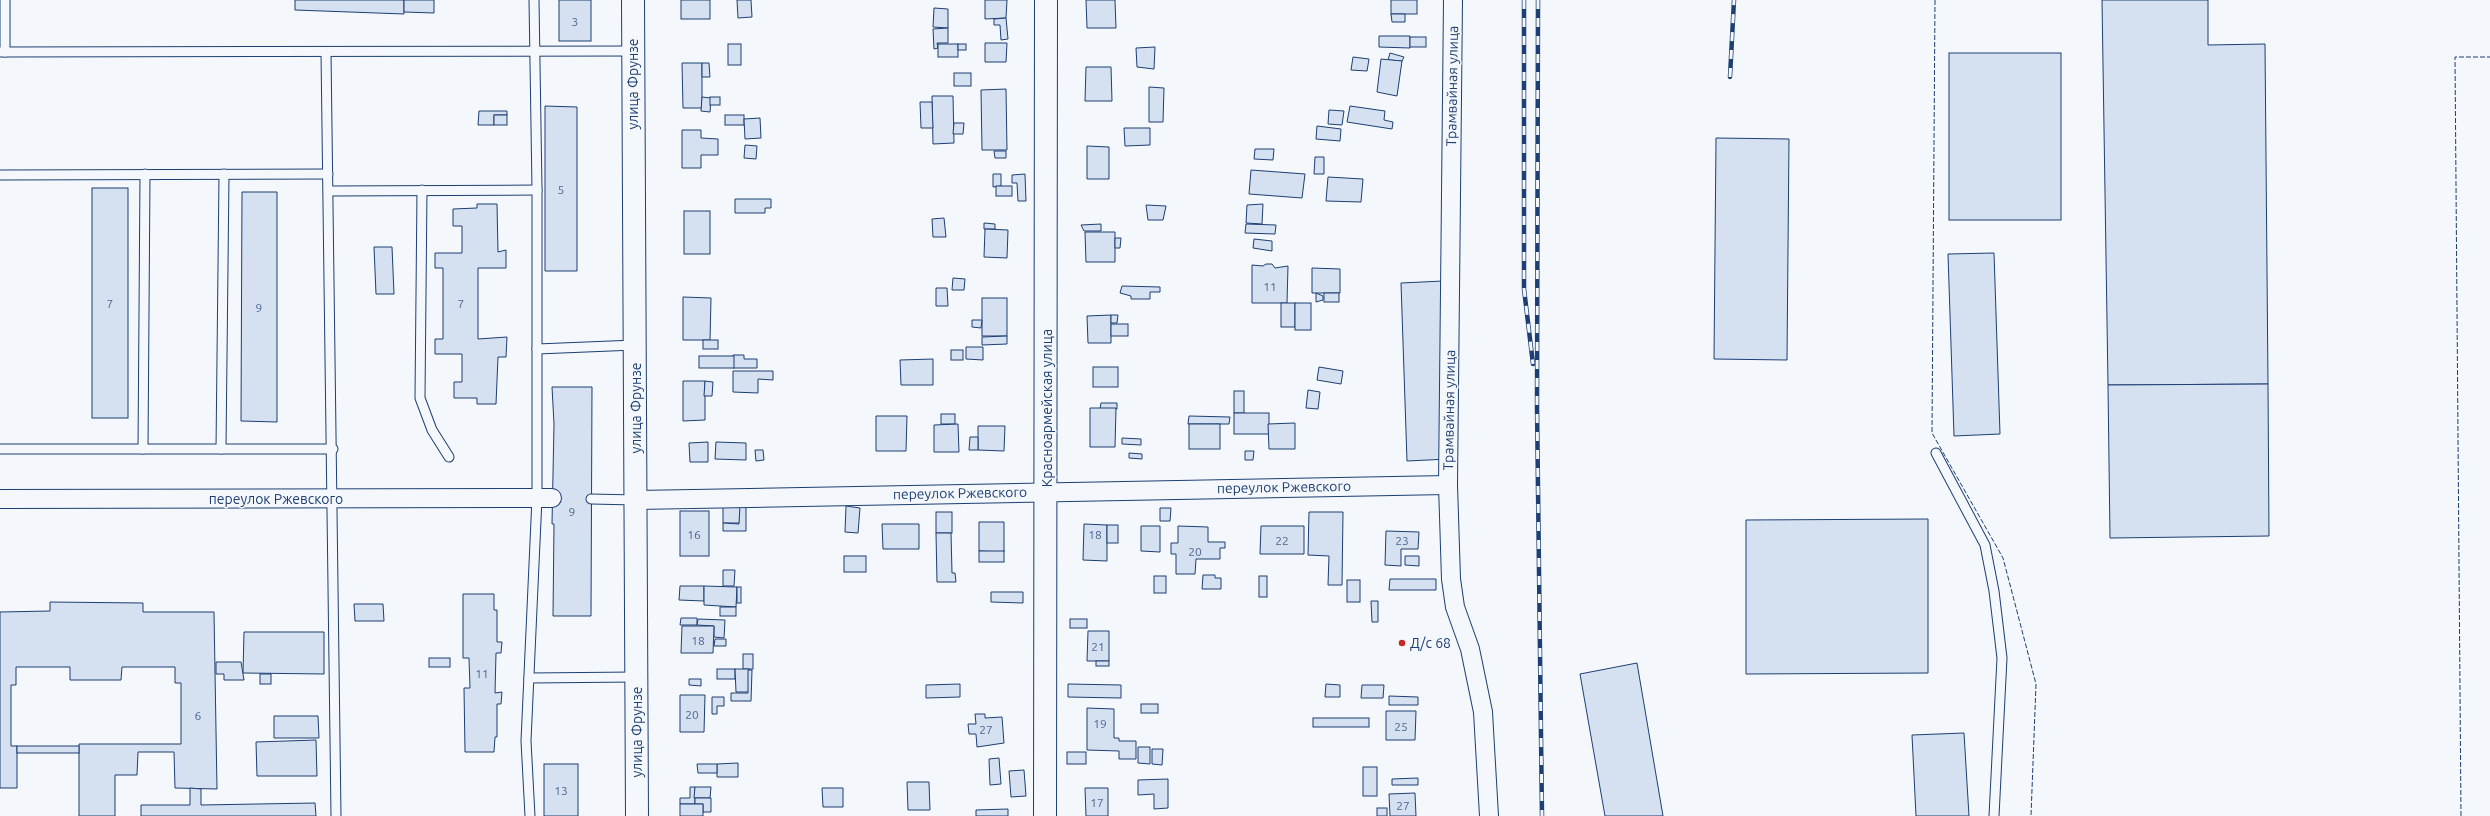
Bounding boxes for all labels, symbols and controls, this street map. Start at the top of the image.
house number: 3 [572,15,578,28]
street label: Трамвайная улица [1443,26,1461,146]
street label: улица Фрунзе [625,38,641,130]
house number: 5 [558,183,564,196]
house number: 11 [1263,280,1277,293]
house number: 7 [107,297,113,310]
house number: 7 [458,297,464,310]
house number: 9 [256,301,262,314]
street label: Красноармейская улица [1039,329,1055,487]
street label: Трамвайная улица [1440,350,1458,470]
street label: улица Фрунзе [628,362,644,454]
street label: переулок Ржевского [1217,478,1351,496]
street label: переулок Ржевского [893,484,1027,502]
street label: переулок Ржевского [209,491,343,507]
house number: 9 [569,505,575,518]
house number: 16 [687,528,701,541]
house number: 18 [1088,528,1102,541]
house number: 22 [1275,534,1289,547]
house number: 23 [1395,534,1409,547]
house number: 20 [1188,545,1202,558]
house number: 18 [691,634,705,647]
place label: Д/с 68 [1410,635,1451,651]
marker: Д/с 68 [1397,638,1407,648]
house number: 21 [1091,640,1105,653]
house number: 11 [475,667,489,680]
street label: улица Фрунзе [629,686,645,778]
house number: 20 [685,708,699,721]
house number: 6 [195,709,202,722]
house number: 19 [1093,717,1107,730]
house number: 25 [1394,720,1408,733]
house number: 27 [979,723,993,736]
house number: 13 [554,784,568,797]
house number: 17 [1090,796,1104,809]
house number: 27 [1396,799,1410,812]

